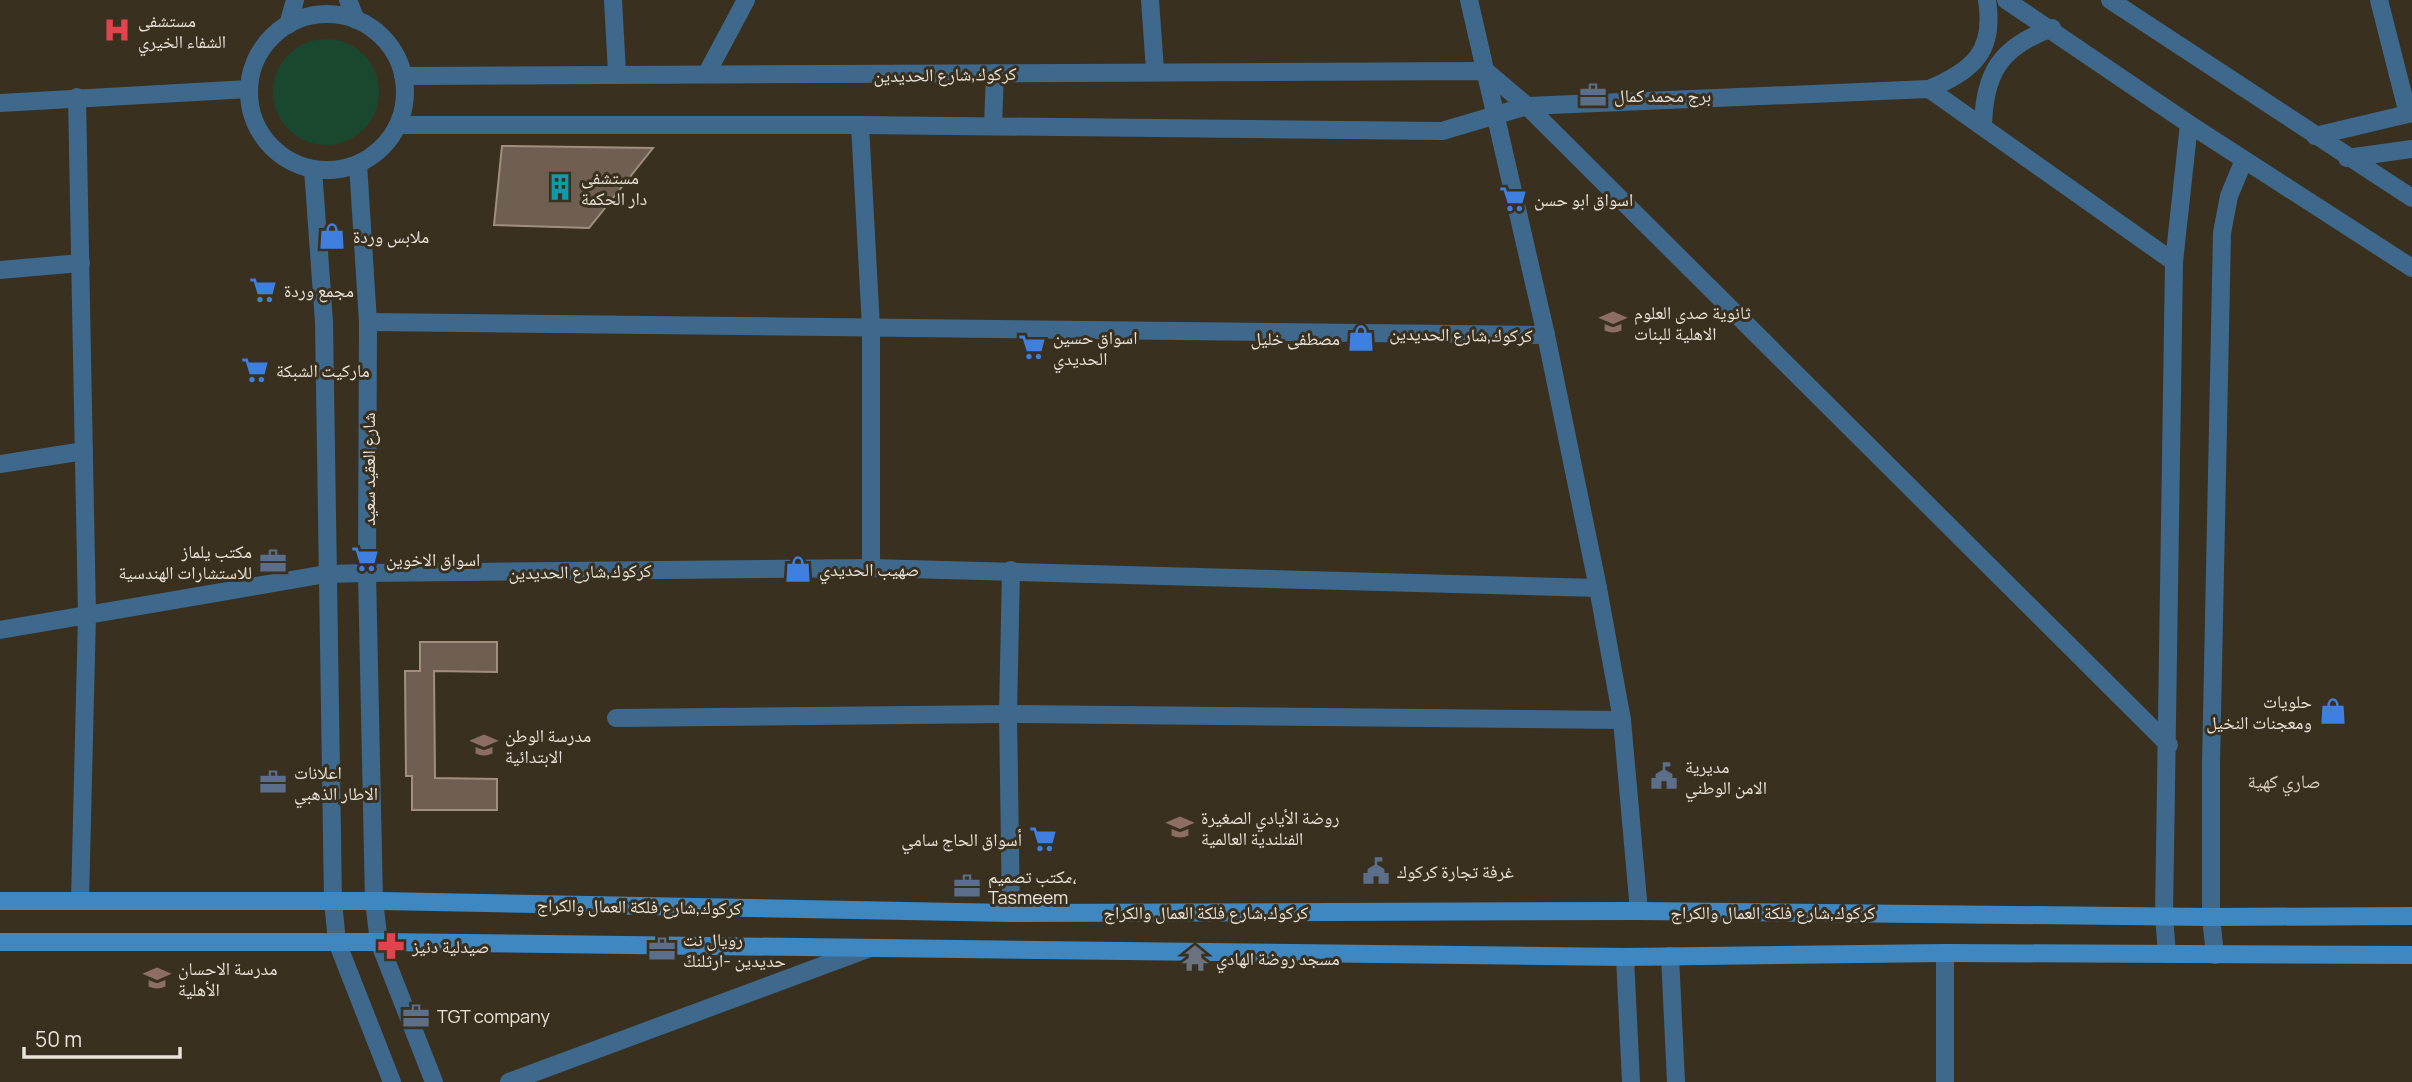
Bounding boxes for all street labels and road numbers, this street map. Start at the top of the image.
street label: كركوك,شارع الحديدين [873,61,1017,87]
street label: كركوك,شارع الحديدين [1389,321,1533,347]
street label: شارع العقيد سعيد [356,412,380,526]
street label: كركوك,شارع الحديدين [508,558,652,584]
street label: كركوك,شارع فلكة العمال والكراج [536,892,742,921]
street label: كركوك,شارع فلكة العمال والكراج [1104,900,1309,925]
street label: كركوك,شارع فلكة العمال والكراج [1671,900,1876,925]

